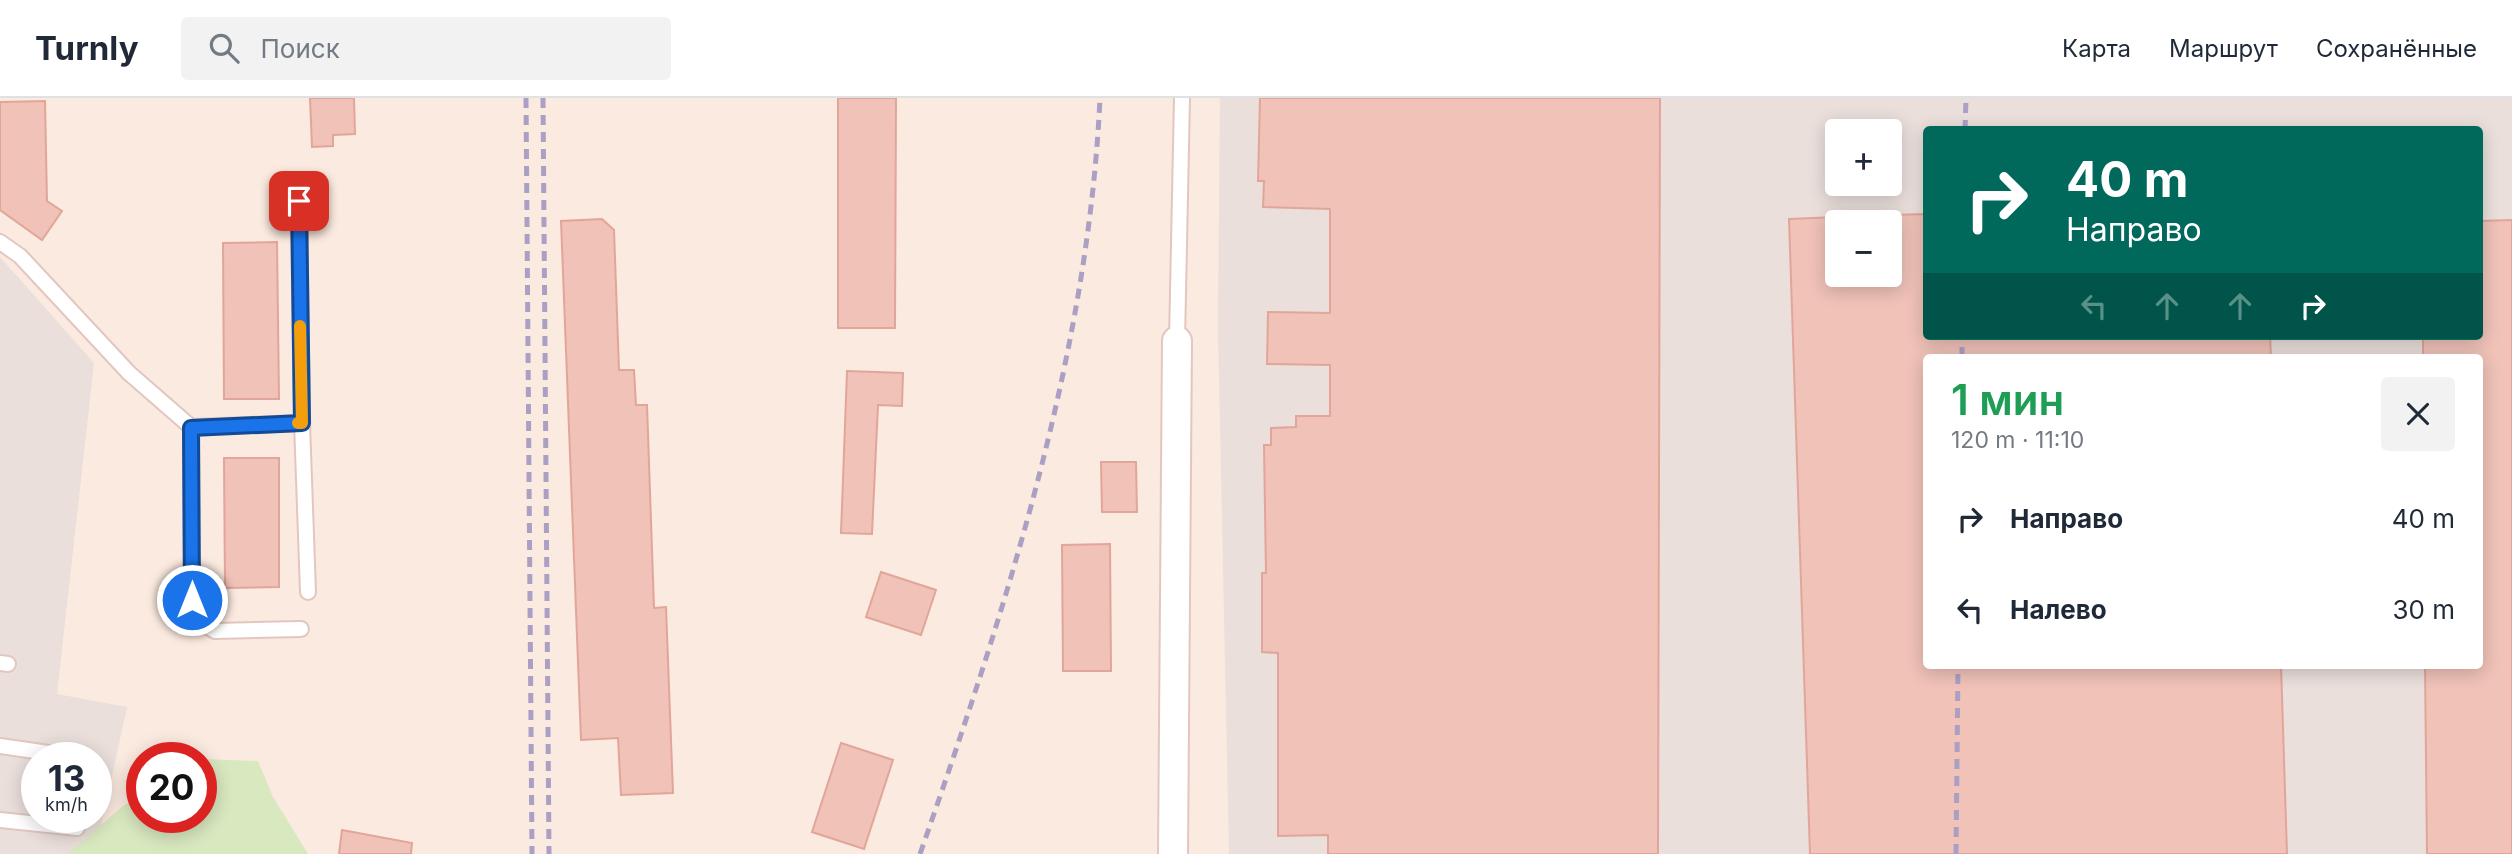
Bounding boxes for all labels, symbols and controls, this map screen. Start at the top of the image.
search box [181,17,671,80]
text: Turnly [35,28,139,68]
icon: search [205,29,243,67]
text: Поиск [261,33,340,64]
text: Карта [2062,34,2131,63]
text: Маршрут [2169,34,2278,63]
text: Сохранённые [2316,34,2477,63]
map controls [1825,119,1902,287]
button: + [1825,119,1902,196]
text: 40 m [2066,150,2189,209]
icon: right [1951,154,2042,245]
pin [269,171,329,231]
icon: arrive [280,182,318,220]
button: − [1825,210,1902,287]
text: Направо [2066,210,2202,249]
icon: left [2075,287,2113,325]
icon: ahead [2148,287,2186,325]
icon: ahead [2221,287,2259,325]
icon: right [2294,287,2332,325]
text: 1 мин [1951,374,2064,425]
button: close [2381,377,2455,451]
text: 120 m · 11:10 [1951,426,2084,454]
icon: right [1951,500,1989,538]
text: Направо [2010,503,2123,534]
text: 40 m [2392,503,2455,534]
position arrow [155,563,229,637]
icon: left [1951,591,1989,629]
text: Налево [2010,594,2107,625]
text: 30 m [2392,594,2455,625]
speed limit sign: 20 [126,742,217,833]
text: 13 [48,757,85,799]
text: km/h [45,794,88,815]

